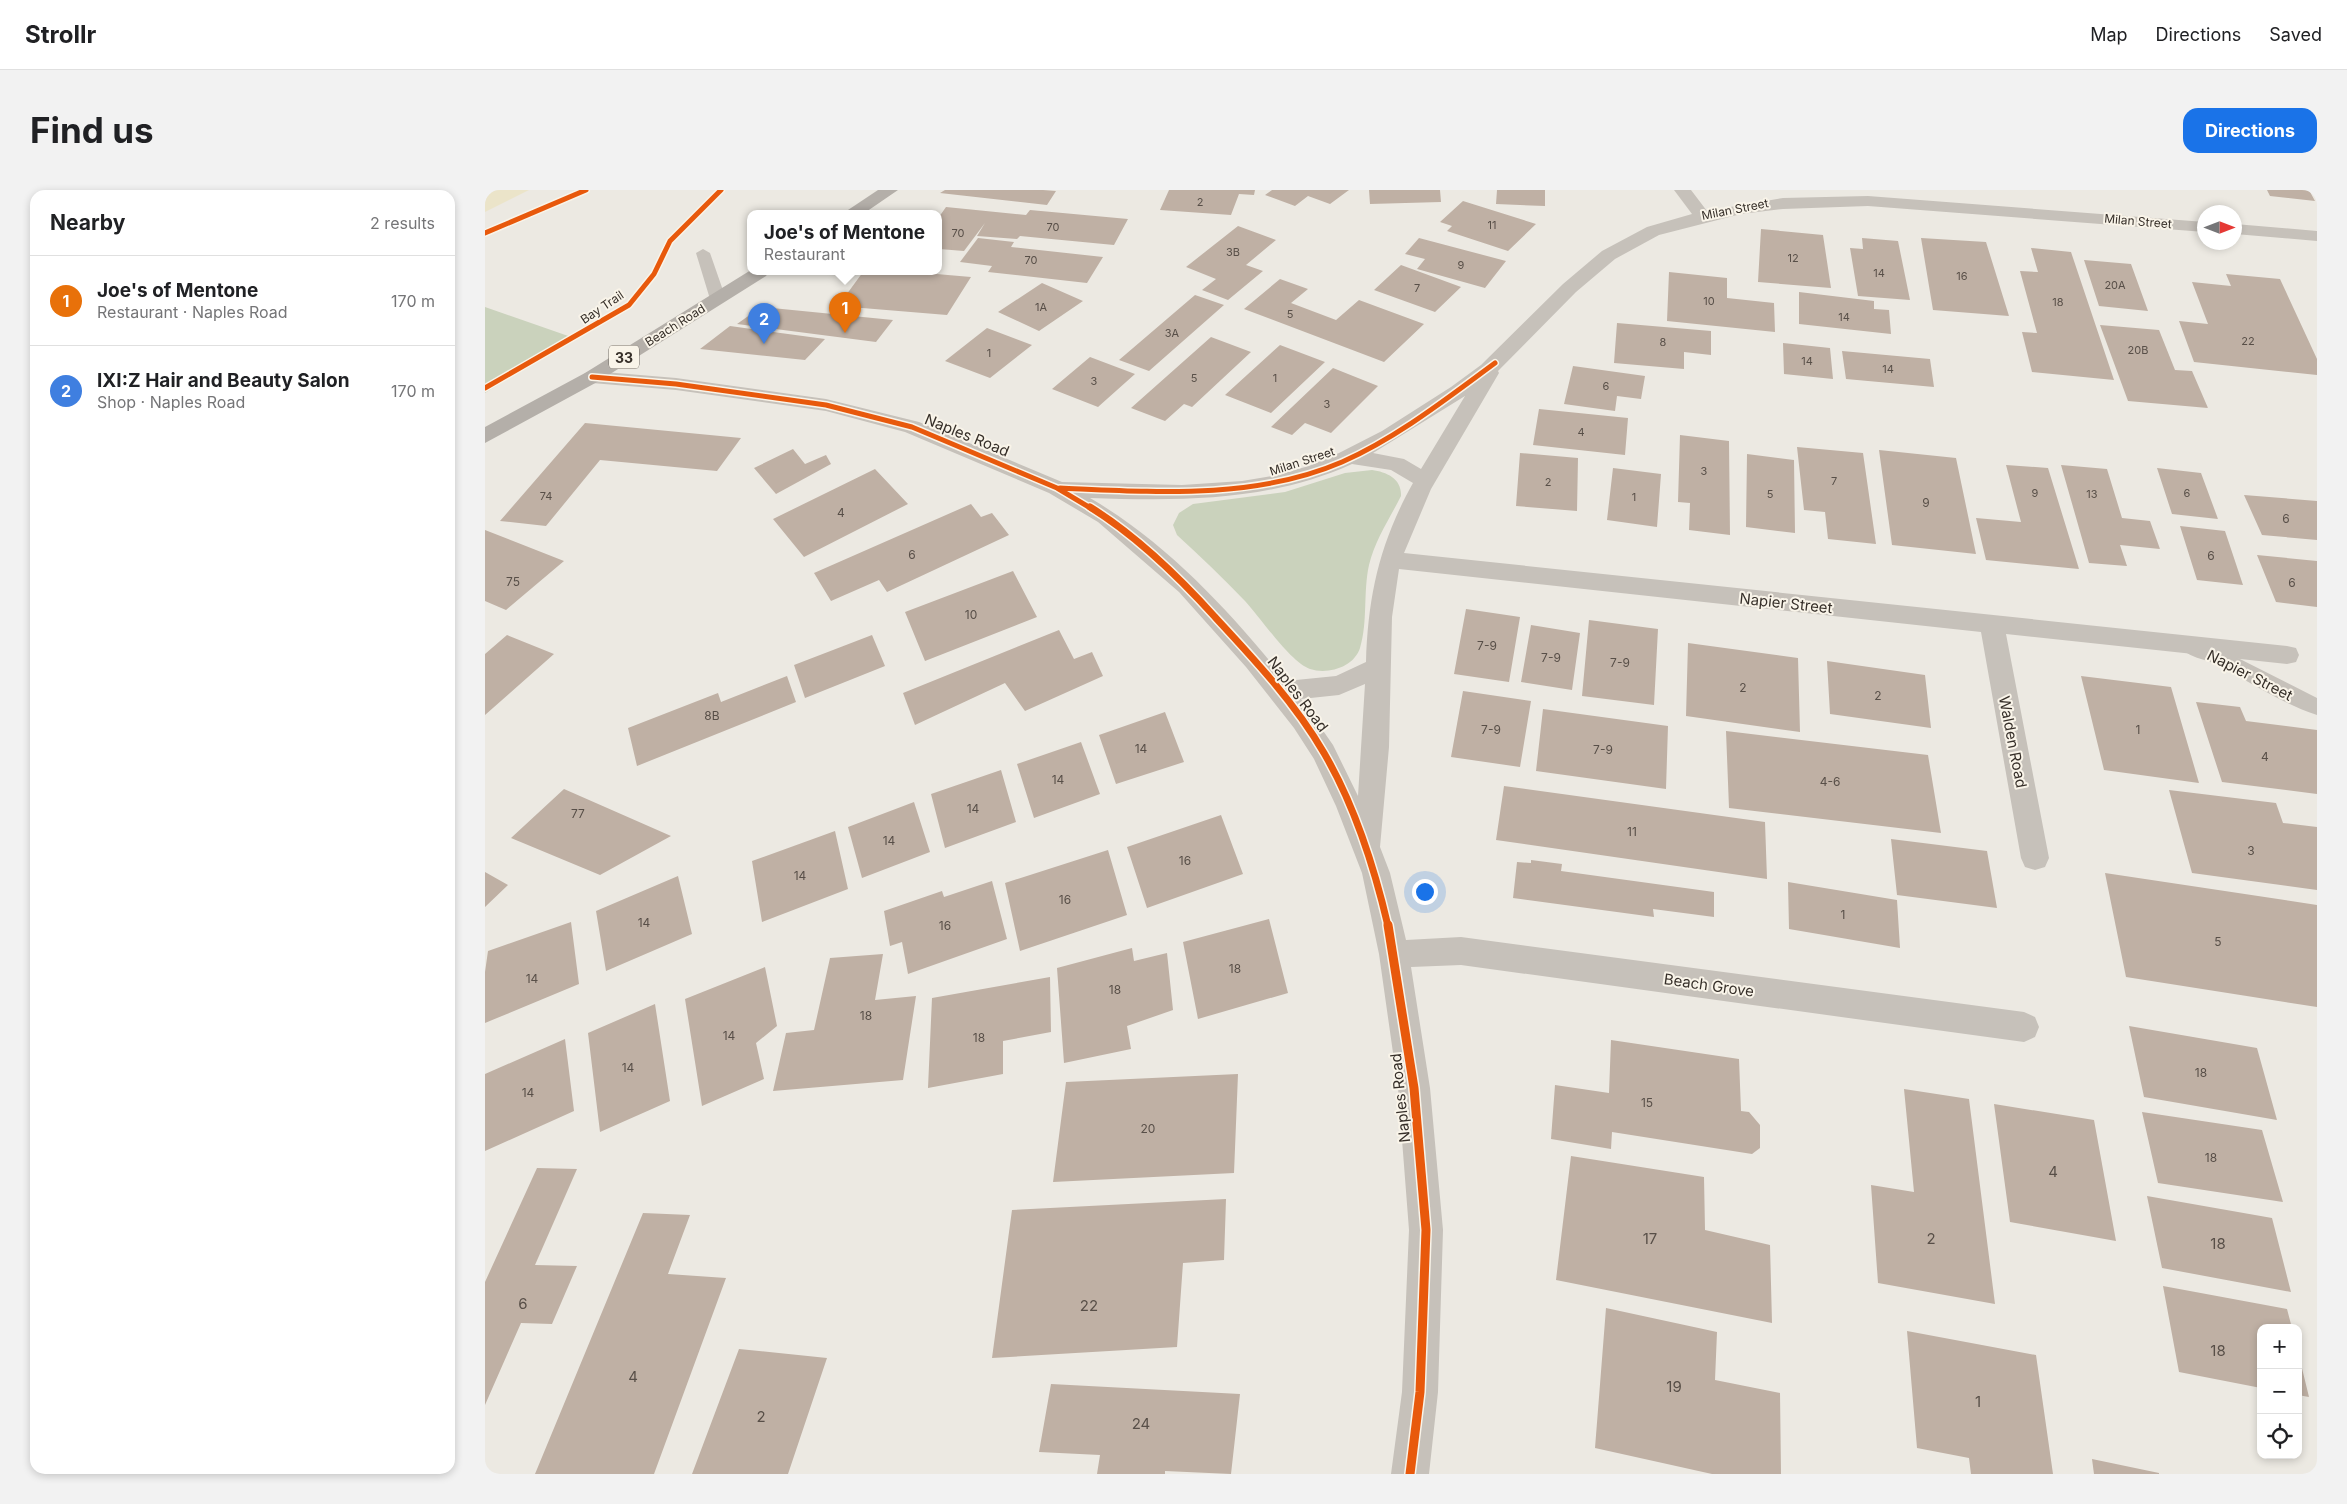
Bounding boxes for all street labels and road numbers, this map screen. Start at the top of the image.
street label: Milan Street [1700,195,1770,223]
street label: Milan Street [2104,211,2172,231]
street label: Bay Trail [578,287,626,327]
street label: Beach Road [642,301,708,349]
road number: 33 [609,346,639,368]
street label: Naples Road [922,409,1012,461]
street label: Milan Street [1267,443,1337,479]
street label: Napier Street [1739,589,1834,617]
street label: Napier Street [2204,645,2296,705]
street label: Naples Road [1263,653,1333,735]
street label: Walden Road [1995,694,2031,790]
street label: Beach Grove [1663,969,1755,1001]
street label: Naples Road [1386,1052,1414,1144]

